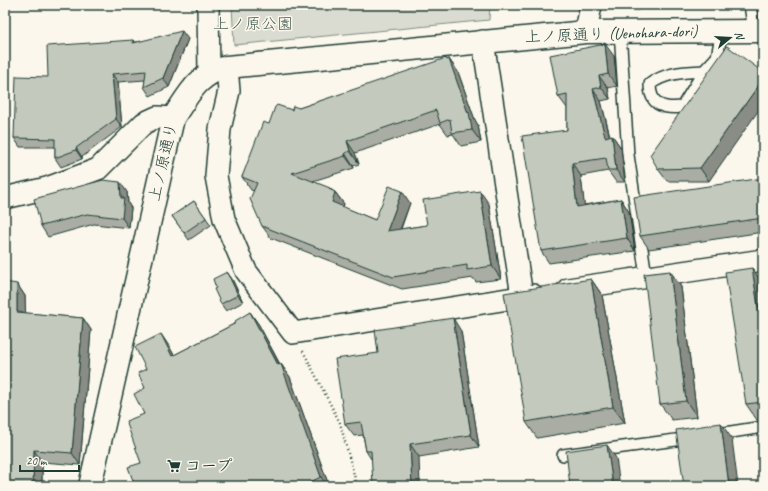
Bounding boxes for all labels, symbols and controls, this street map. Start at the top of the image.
park label: 上ノ原公園 [213,14,293,34]
north arrow [710,18,750,58]
street label: 上ノ原通り (Uenohara-dori) [524,21,698,47]
text: N [732,30,748,42]
street label: 上ノ原通り [144,121,182,203]
scale bar [20,447,79,473]
text: 20 m [26,453,48,469]
place label: コープ [185,456,232,476]
supermarket icon: コープ [166,458,182,474]

